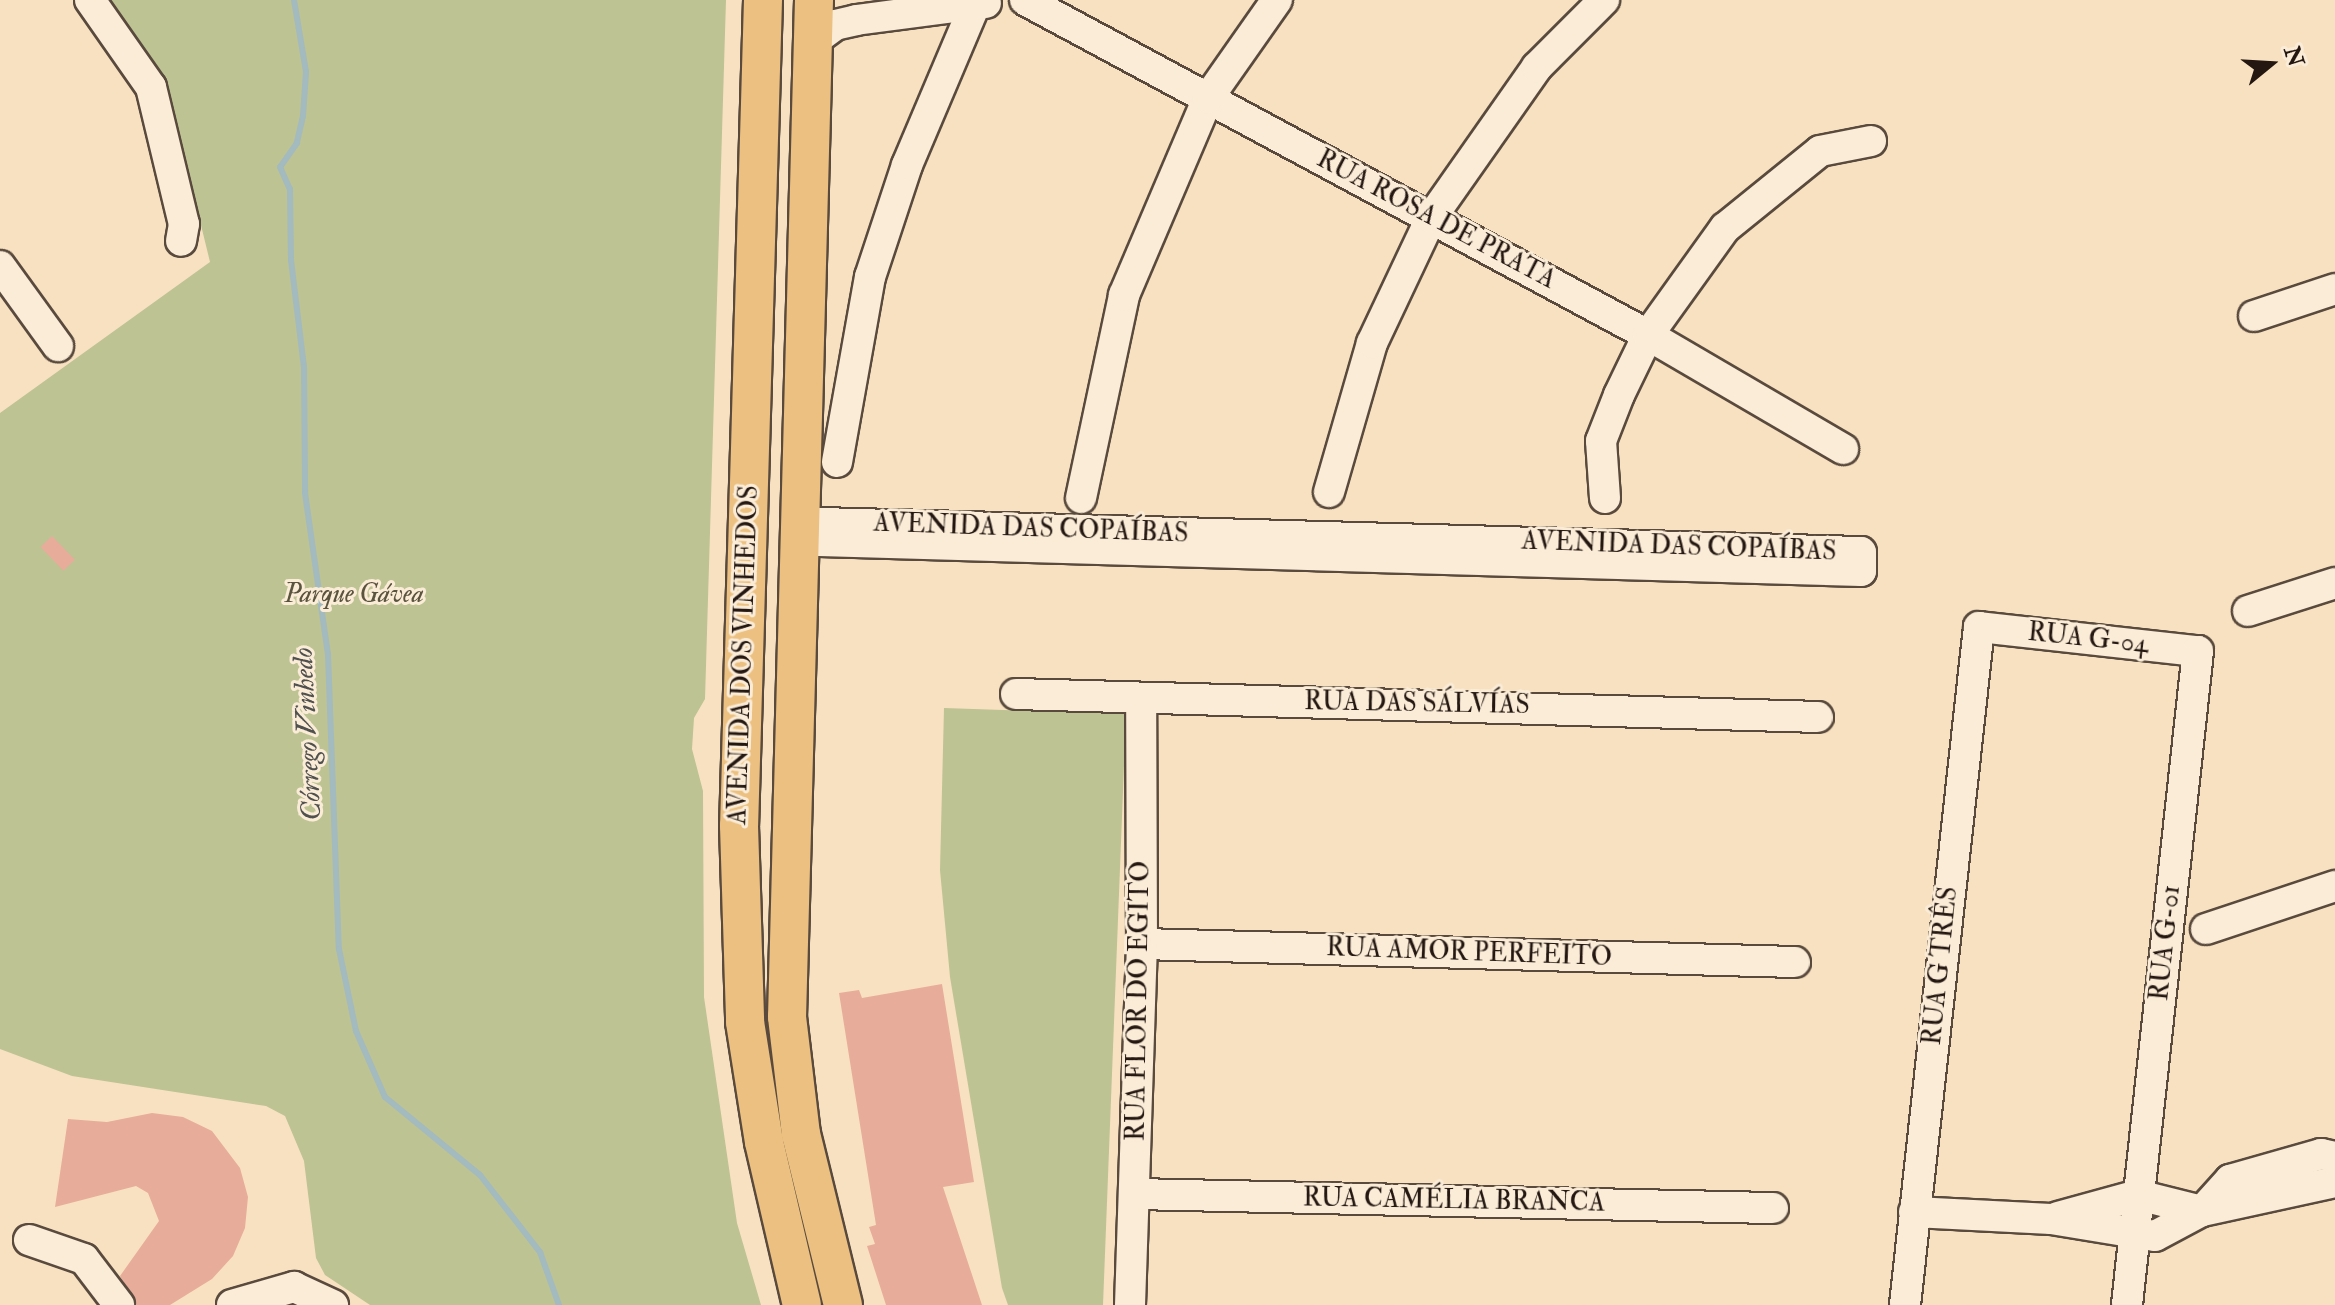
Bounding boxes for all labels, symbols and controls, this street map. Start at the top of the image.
north arrow [2231,24,2311,104]
text: N [2277,43,2310,70]
street label: RUA ROSA DE PRATA [1311,144,1561,296]
street label: AVENIDA DOS VINHEDOS [722,485,766,825]
street label: AVENIDA DAS COPAÍBAS [873,508,1189,550]
street label: AVENIDA DAS COPAÍBAS [1521,526,1837,568]
park label: Parque Gávea [284,579,424,611]
street label: RUA G-04 [2026,617,2150,661]
water label: Córrego Vinhedo [287,647,329,821]
street label: RUA DAS SÁLVÍAS [1304,686,1530,722]
street label: RUA FLOR DO EGITO [1121,861,1157,1141]
street label: RUA G-01 [2144,884,2188,1002]
street label: RUA G TRÊS [1917,885,1965,1047]
street label: RUA AMOR PERFEITO [1326,932,1612,974]
street label: RUA CAMÉLIA BRANCA [1303,1183,1605,1219]

